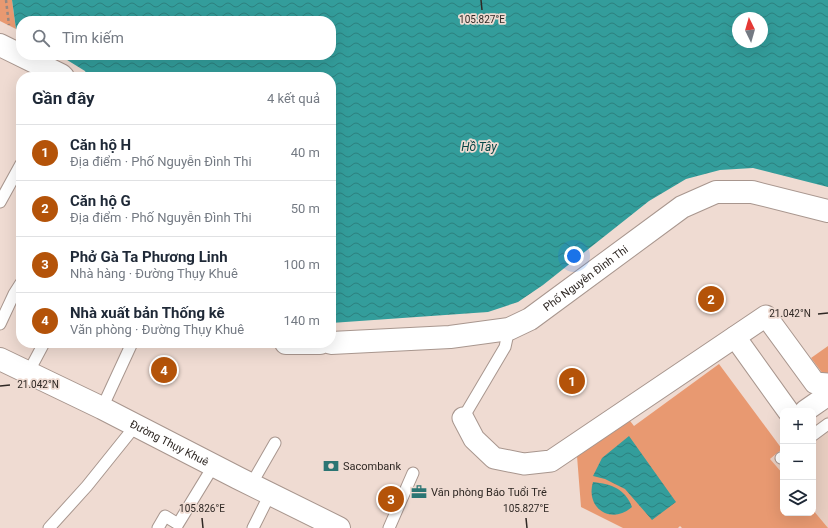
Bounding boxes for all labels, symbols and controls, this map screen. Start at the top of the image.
north arrow [732,12,768,48]
text: 105.827°E [459,14,505,25]
search box [16,16,336,60]
icon: search [30,27,52,49]
text: Tìm kiếm [62,29,124,47]
text: Gần đây [32,88,95,108]
text: 4 kết quả [267,91,320,106]
text: Căn hộ H [70,136,131,154]
water label: Hồ Tây [461,140,497,154]
text: 1 [41,145,49,160]
text: 40 m [291,145,320,160]
text: Địa điểm · Phố Nguyễn Đình Thi [70,154,252,169]
text: Căn hộ G [70,192,131,210]
text: 2 [41,201,49,216]
text: 50 m [291,201,320,216]
text: Địa điểm · Phố Nguyễn Đình Thi [70,210,252,225]
street label: Phố Nguyễn Đình Thi [541,243,631,314]
your location [564,246,584,266]
text: Phở Gà Ta Phương Linh [70,248,228,266]
text: 3 [41,257,49,272]
text: 100 m [283,257,320,272]
text: Nhà hàng · Đường Thụy Khuê [70,266,238,281]
pin: 2 [698,284,724,314]
text: Nhà xuất bản Thống kê [70,304,225,322]
text: 21.042°N [769,308,811,319]
text: 4 [41,313,49,328]
text: 140 m [283,313,320,328]
text: Văn phòng · Đường Thụy Khuê [70,322,244,337]
pin: 4 [151,355,177,385]
pin: 1 [559,366,585,396]
text: 21.042°N [17,379,59,390]
map controls [780,408,816,516]
button: + [780,408,816,444]
street label: Đường Thụy Khuê [128,417,211,468]
button: − [780,444,816,480]
bank icon: Sacombank [322,457,340,475]
place label: Sacombank [343,460,401,473]
button: layers [780,480,816,516]
office icon: Văn phòng Báo Tuổi Trẻ [410,483,428,501]
pin: 3 [378,484,404,514]
place label: Văn phòng Báo Tuổi Trẻ [431,486,547,499]
text: 105.826°E [179,503,225,514]
text: 105.827°E [503,503,549,514]

